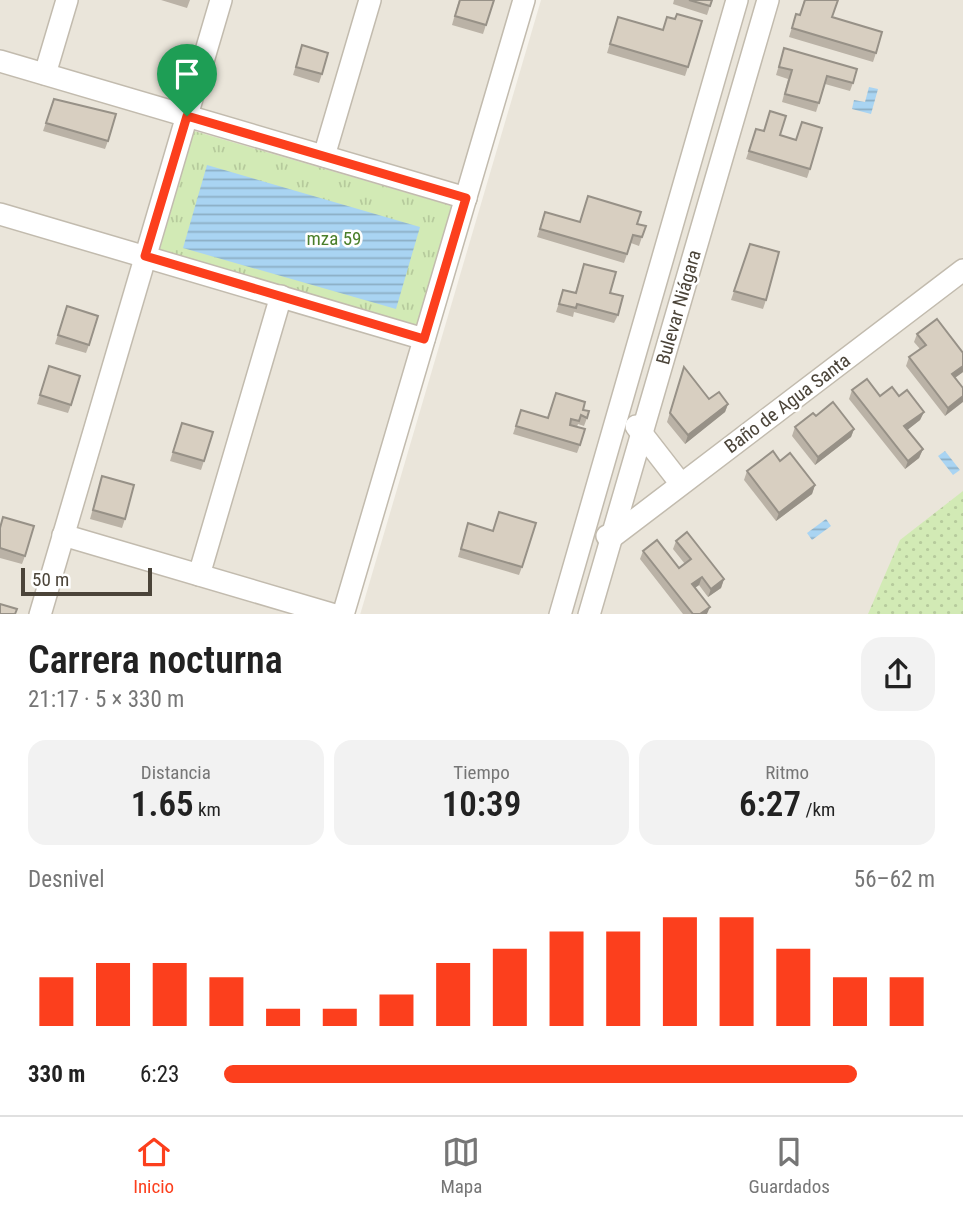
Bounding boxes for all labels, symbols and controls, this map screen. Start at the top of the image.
pin [157,44,217,116]
icon: arrive [168,55,206,93]
park label: mza 59 [307,227,361,250]
street label: Bulevar Niágara [651,247,706,367]
street label: Baño de Agua Santa [720,349,855,458]
scale bar [21,566,152,597]
text: 50 m [32,568,69,591]
button: share [861,637,935,711]
text: Carrera nocturna [28,638,283,682]
text: 21:17 · 5 × 330 m [28,686,184,713]
text: Distancia [141,761,211,784]
text: Tiempo [453,761,510,784]
text: Ritmo [765,761,809,784]
text: 1.65 [131,784,194,825]
text: 10:39 [442,784,521,825]
text: 6:27 [739,784,801,825]
text: km [194,798,221,821]
text: /km [801,798,835,821]
text: Desnivel [28,866,105,893]
text: 56–62 m [854,866,935,893]
text: 330 m [28,1061,85,1088]
text: 6:23 [140,1061,179,1088]
tab: Inicio [133,1133,174,1198]
tab: Mapa [440,1133,482,1198]
tab: Guardados [749,1133,830,1198]

